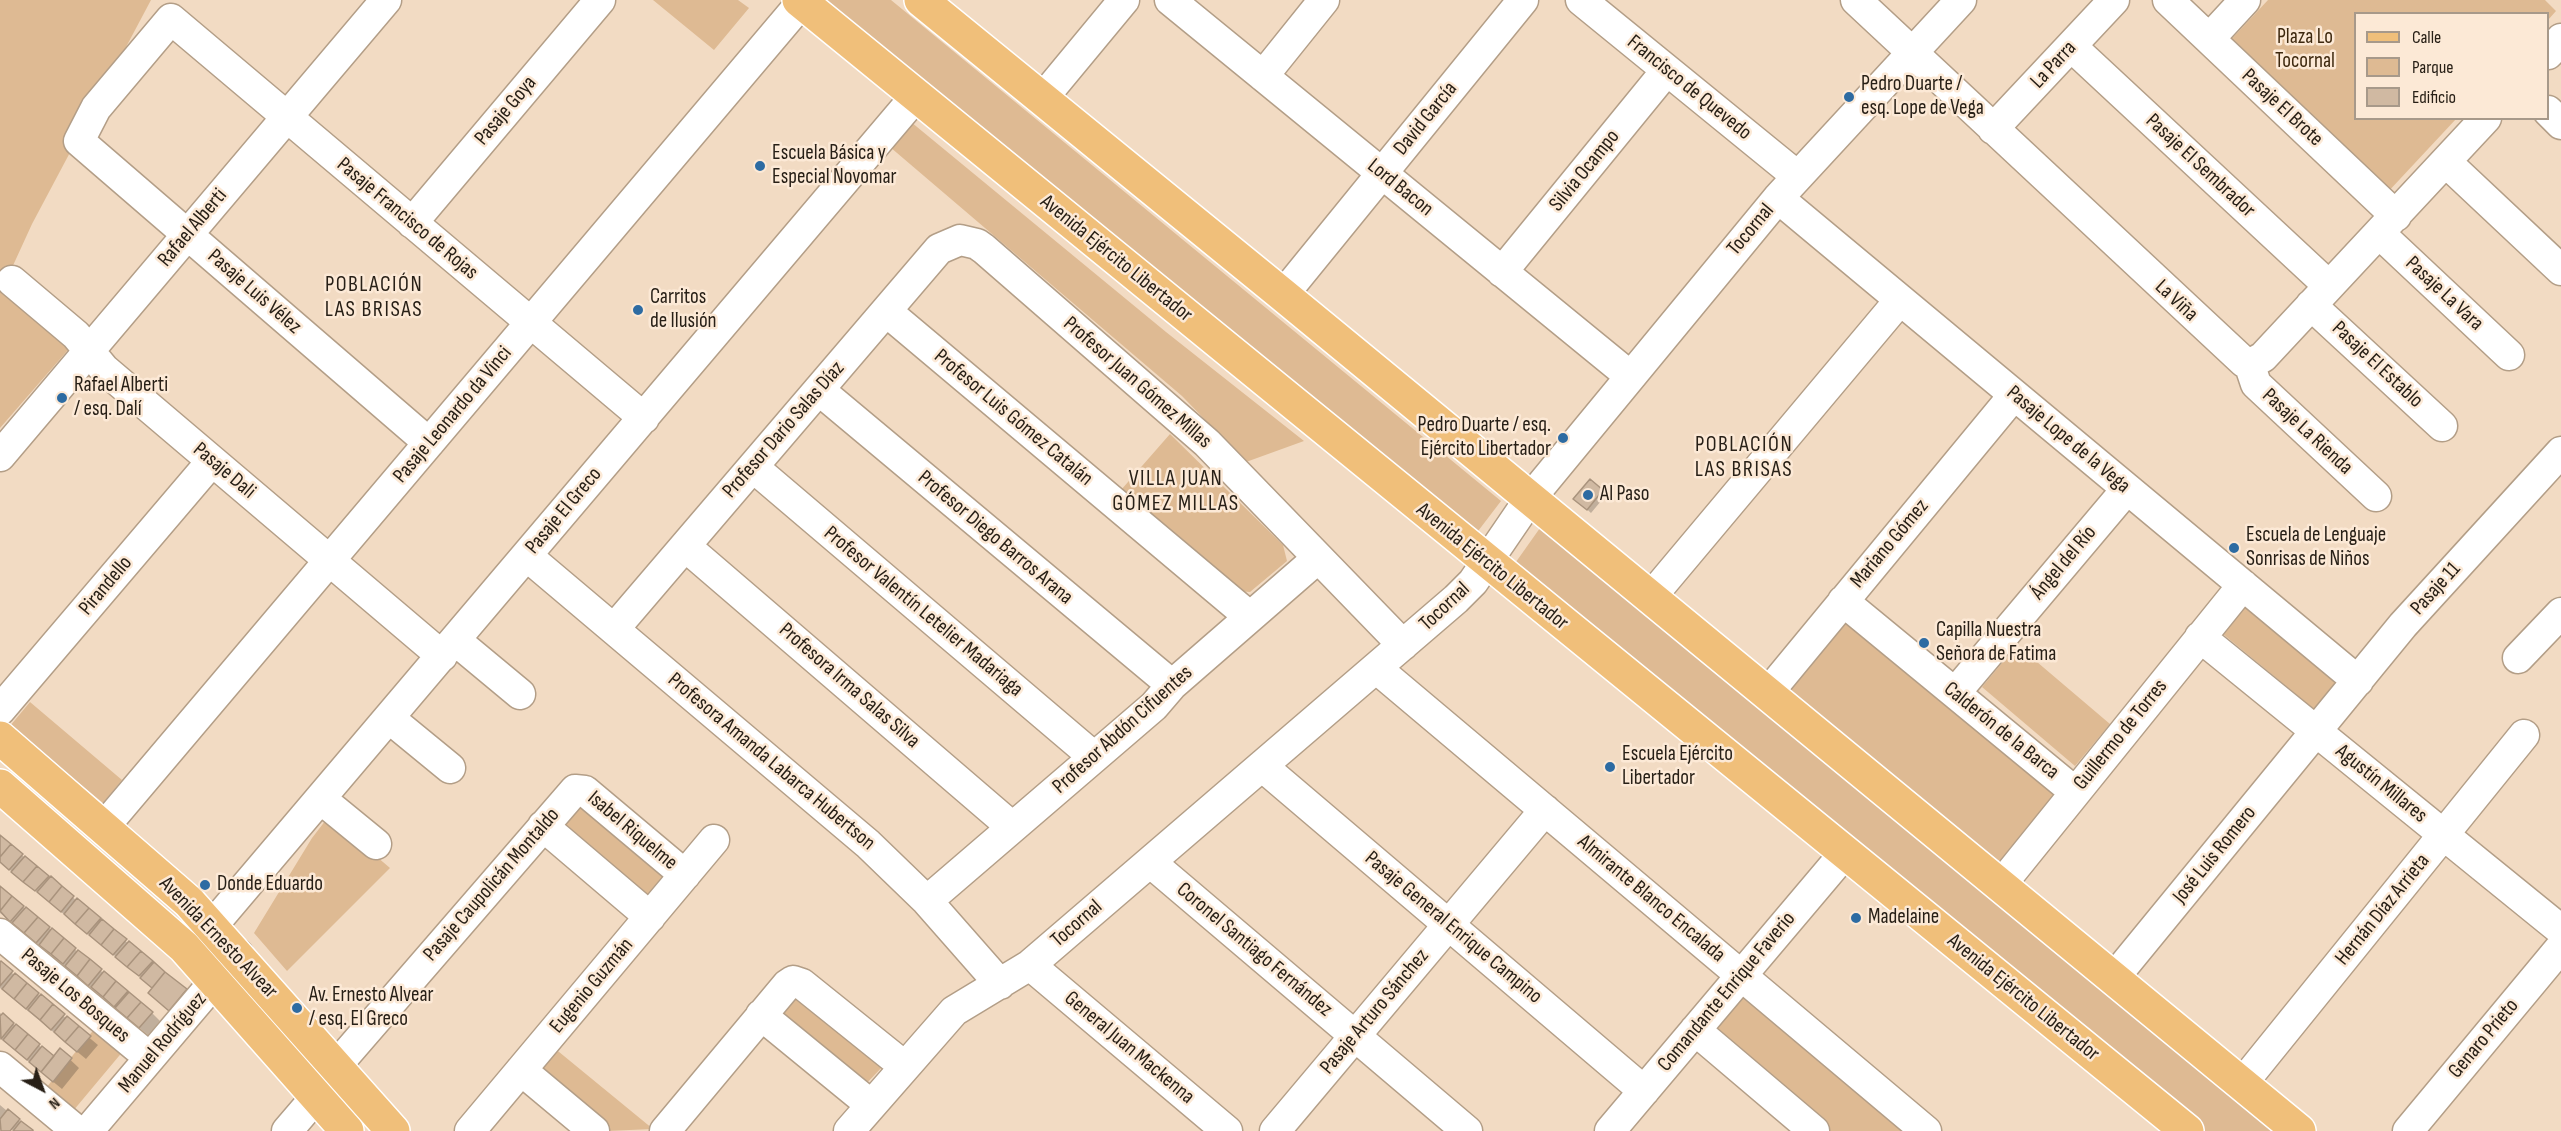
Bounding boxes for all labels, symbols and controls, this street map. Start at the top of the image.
legend [2354,12,2549,120]
park label: Plaza Lo Tocornal [2275,25,2335,75]
text: Calle [2412,27,2441,48]
street label: Francisco de Quevedo [1622,30,1756,146]
street label: La Parra [2026,36,2082,94]
text: Parque [2412,57,2453,78]
street label: Pasaje El Brote [2236,64,2328,152]
street label: Pasaje Goya [470,71,542,151]
place label: Pedro Duarte / esq. Lope de Vega [1861,72,1984,122]
street label: David García [1389,77,1463,161]
text: Edificio [2412,87,2456,108]
marker: Pedro Duarte / esq. Lope de Vega [1842,90,1856,104]
street label: Pasaje El Sembrador [2140,109,2260,223]
street label: Silvia Ocampo [1544,125,1626,217]
place label: Escuela Básica y Especial Novomar [772,141,896,191]
street label: Pasaje Francisco de Rojas [331,153,483,285]
street label: Lord Bacon [1362,154,1438,222]
marker: Escuela Básica y Especial Novomar [753,159,767,173]
street label: Rafael Alberti [153,184,233,272]
street label: Avenida Ejército Libertador [1035,190,1197,328]
street label: Tocornal [1722,199,1780,261]
street label: Pasaje Luis Vélez [202,244,306,340]
street label: Pasaje La Vara [2400,252,2488,336]
district label: POBLACIÓN LAS BRISAS [325,272,423,324]
street label: La Viña [2149,275,2203,327]
place label: Carritos de Ilusión [650,285,717,335]
marker: Carritos de Ilusión [631,303,645,317]
street label: Profesor Juan Gómez Millas [1058,312,1216,454]
street label: Pasaje El Establo [2326,316,2428,414]
street label: Pasaje Leonardo da Vinci [388,341,518,489]
street label: Profesor Luis Gómez Catalán [928,344,1098,492]
street label: Profesor Dario Salas Díaz [718,356,850,504]
place label: Rafael Alberti / esq. Dalí [74,373,168,423]
street label: Pasaje Lope de la Vega [2001,381,2135,499]
street label: Pasaje La Rienda [2256,384,2358,480]
marker: Rafael Alberti / esq. Dalí [55,391,69,405]
place label: Pedro Duarte / esq. Ejército Libertador [1418,413,1551,463]
marker: Pedro Duarte / esq. Ejército Libertador [1556,431,1570,445]
district label: POBLACIÓN LAS BRISAS [1695,432,1793,484]
street label: Pasaje Dali [187,437,261,505]
street label: Pasaje El Greco [520,463,608,559]
street label: Profesor Diego Barros Arana [912,466,1078,610]
district label: VILLA JUAN GÓMEZ MILLAS [1112,466,1240,518]
place label: Al Paso [1600,482,1649,508]
marker: Al Paso [1581,488,1595,502]
street label: Mariano Gómez [1846,494,1934,594]
street label: Avenida Ejército Libertador [1411,498,1573,636]
street label: Profesor Valentín Letelier Madariaga [818,521,1028,703]
street label: Ángel del Río [2026,521,2102,605]
place label: Escuela de Lenguaje Sonrisas de Niños [2246,523,2386,573]
marker: Escuela de Lenguaje Sonrisas de Niños [2227,541,2241,555]
street label: Pirandello [74,551,138,621]
street label: Pasaje 11 [2406,557,2466,621]
street label: Tocornal [1415,577,1475,637]
street label: Profesora Irma Salas Silva [773,618,925,754]
place label: Capilla Nuestra Señora de Fatima [1936,618,2056,668]
marker: Capilla Nuestra Señora de Fatima [1917,636,1931,650]
street label: Profesor Abdón Cifuentes [1048,661,1198,799]
street label: Profesora Amanda Labarca Hubertson [662,668,880,856]
street label: Guillermo de Torres [2069,675,2173,795]
street label: Calderón de la Barca [1938,677,2064,785]
street label: Agustín Millares [2330,739,2432,829]
place label: Escuela Ejército Libertador [1622,742,1733,792]
marker: Escuela Ejército Libertador [1603,760,1617,774]
street label: Isabel Riquelme [582,786,682,876]
street label: José Luis Romero [2168,801,2262,909]
street label: Pasaje Caupolicán Montaldo [419,803,565,967]
street label: Almirante Blanco Encalada [1572,830,1730,968]
street label: Pasaje General Enrique Campino [1359,846,1547,1010]
street label: Hernán Díaz Arrieta [2330,849,2436,971]
street label: Avenida Ernesto Alvear [153,872,283,1004]
place label: Donde Eduardo [217,872,323,898]
street label: Coronel Santiago Fernández [1171,877,1337,1023]
marker: Donde Eduardo [198,878,212,892]
street label: Tocornal [1046,895,1108,953]
place label: Madelaine [1868,905,1939,931]
street label: Comandante Enrique Faverio [1653,907,1801,1077]
marker: Madelaine [1849,911,1863,925]
street label: Avenida Ejército Libertador [1942,929,2104,1067]
street label: Eugenio Guzmán [545,933,639,1039]
street label: Pasaje Los Bosques [16,943,134,1049]
street label: Pasaje Arturo Sánchez [1315,944,1435,1080]
place label: Av. Ernesto Alvear / esq. El Greco [309,983,434,1033]
street label: General Juan Mackenna [1059,986,1199,1110]
street label: Manuel Rodríguez [113,987,213,1099]
street label: Genaro Prieto [2444,994,2524,1084]
marker: Av. Ernesto Alvear / esq. El Greco [290,1001,304,1015]
north arrow [12,1059,72,1119]
text: N [45,1093,64,1113]

